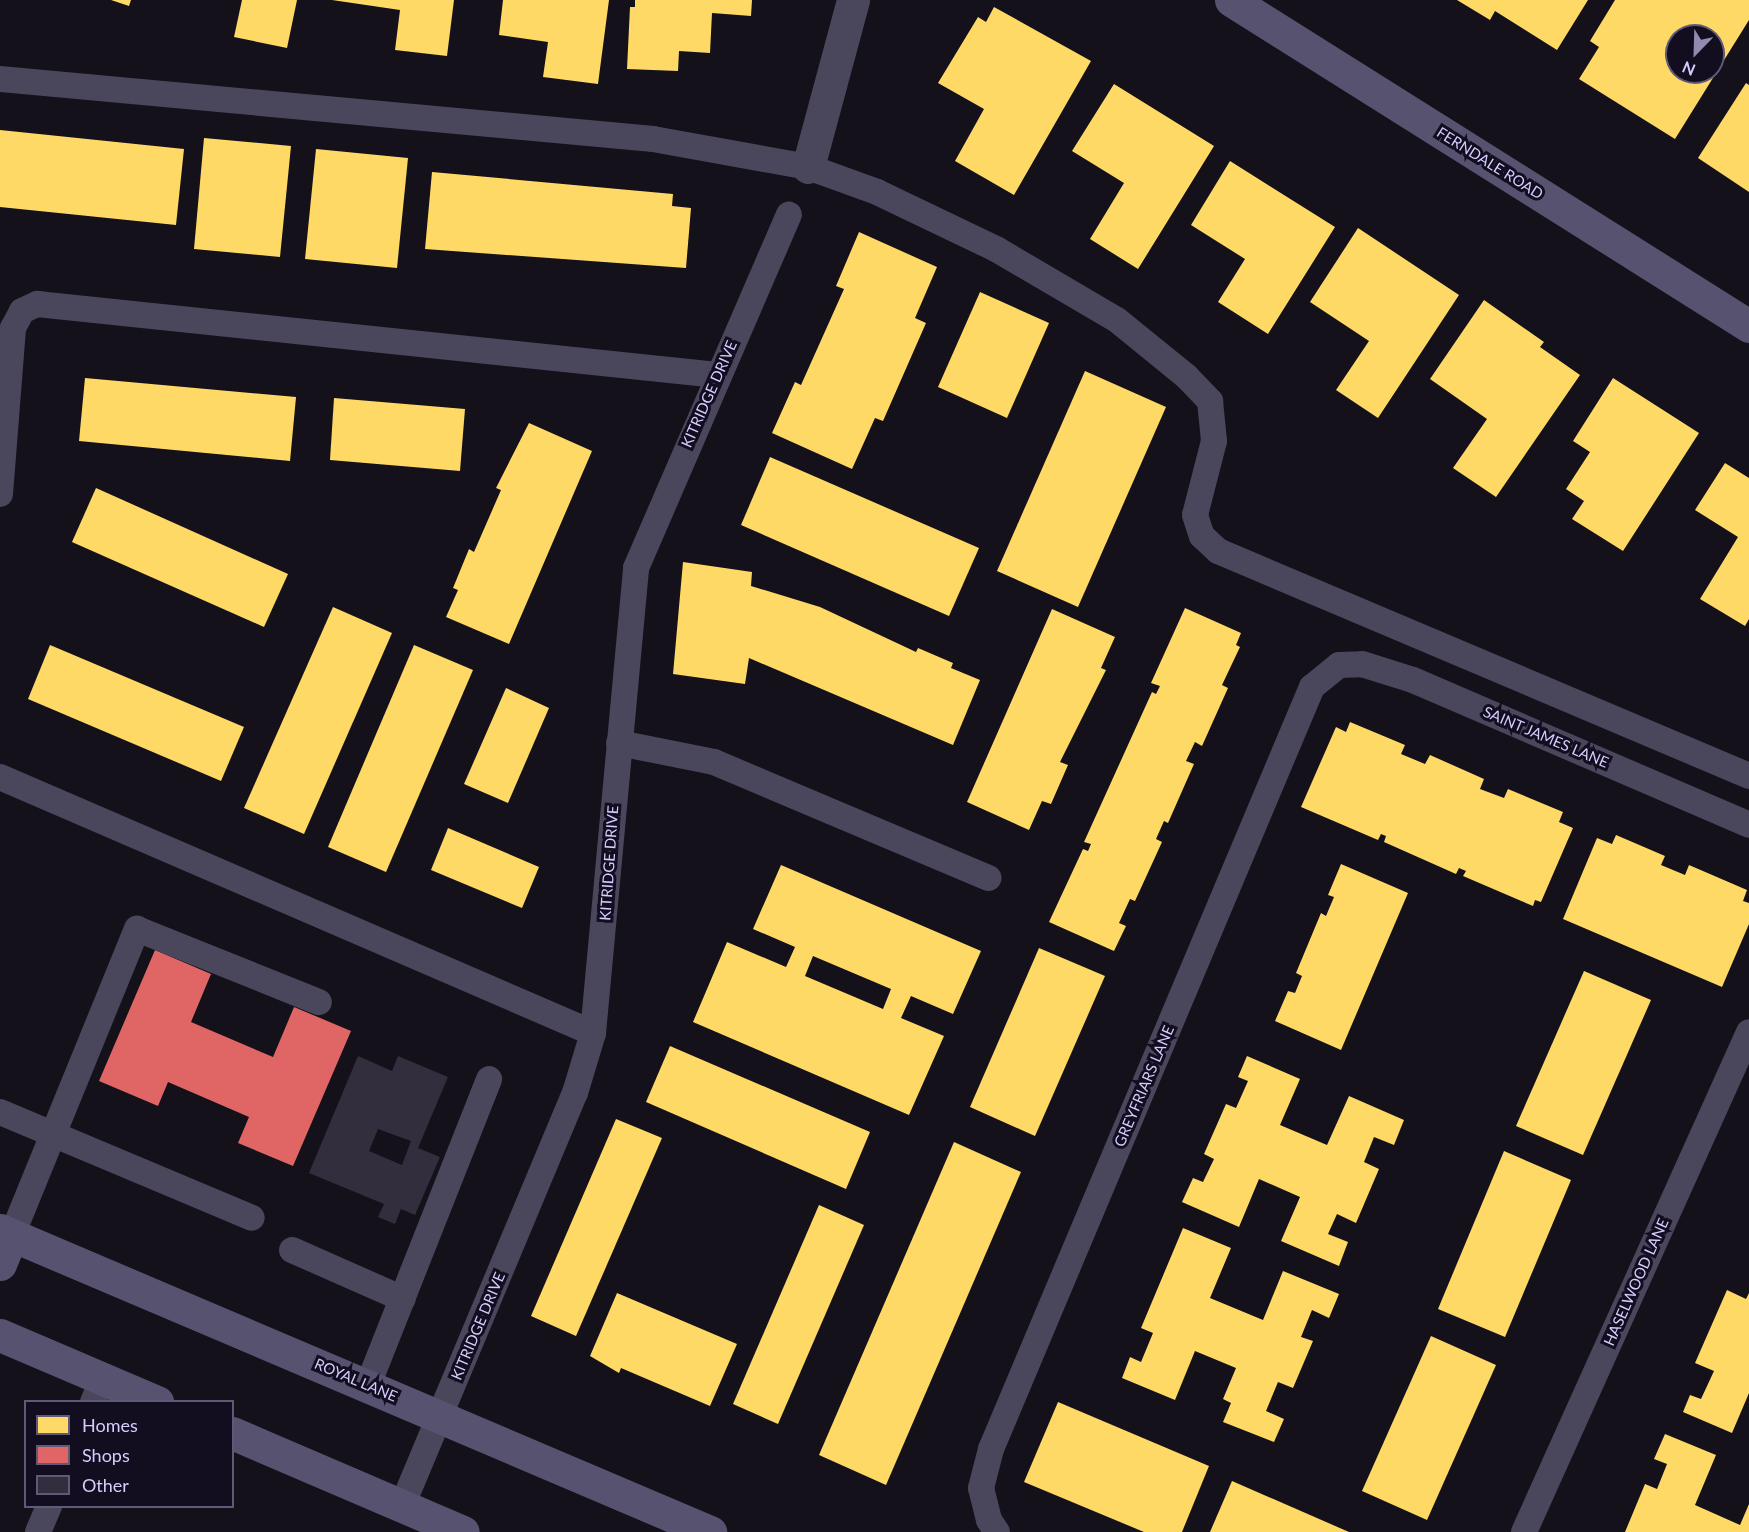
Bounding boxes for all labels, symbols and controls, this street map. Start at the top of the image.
north arrow [1665,24,1725,84]
text: N [1679,58,1698,80]
street label: FERNDALE ROAD [1433,123,1547,203]
street label: KITRIDGE DRIVE [677,338,741,450]
street label: SAINT JAMES LANE [1480,702,1612,772]
street label: KITRIDGE DRIVE [596,805,622,921]
street label: GREYFRIARS LANE [1110,1023,1178,1149]
street label: HASELWOOD LANE [1600,1215,1672,1349]
street label: KITRIDGE DRIVE [447,1269,509,1383]
street label: ROYAL LANE [312,1354,400,1406]
legend [24,1400,234,1508]
text: Homes [82,1414,138,1436]
text: Shops [82,1444,130,1466]
text: Other [82,1474,129,1496]

